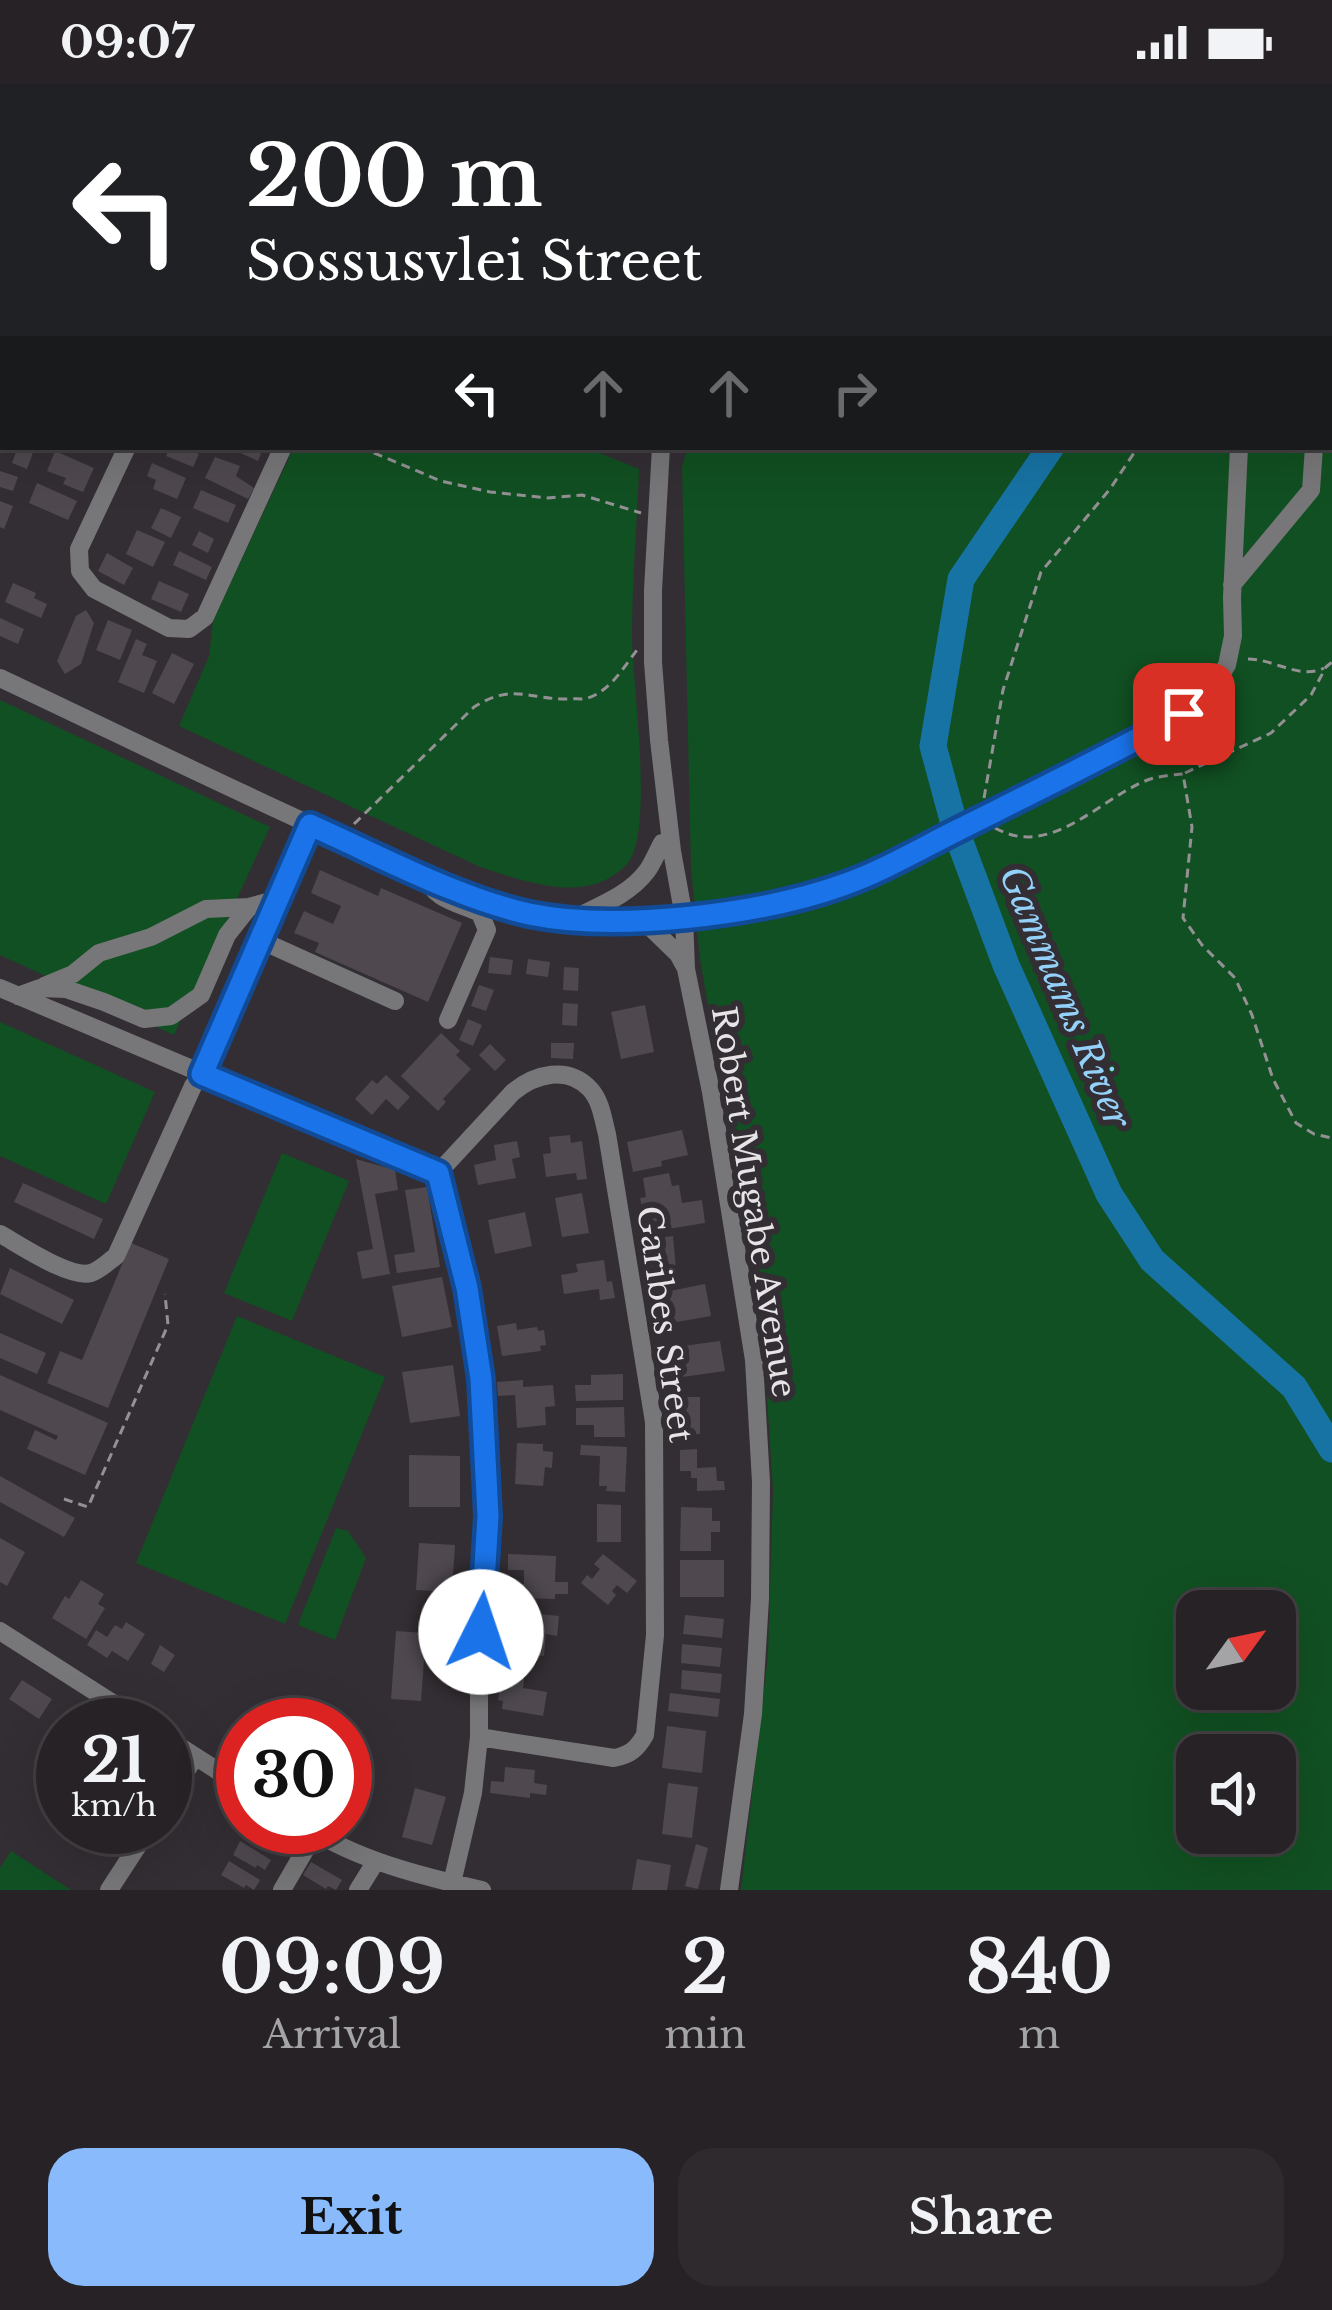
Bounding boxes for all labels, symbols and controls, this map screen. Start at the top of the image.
text: 09:07 [60,14,194,70]
text: 200 m [246,125,543,229]
icon: left [48,132,204,288]
text: Sossusvlei Street [246,228,702,295]
icon: left [444,360,510,426]
icon: ahead [570,360,636,426]
icon: ahead [696,360,762,426]
icon: right [822,360,888,426]
pin [1133,663,1235,765]
icon: arrive [1151,681,1217,747]
water label: Gammams River [989,859,1141,1136]
street label: Robert Mugabe Avenue [703,1004,805,1400]
street label: Garibes Street [628,1203,702,1445]
position arrow [418,1569,544,1695]
north arrow [1176,1590,1296,1710]
map controls [1176,1590,1296,1854]
speed limit sign: 30 [216,1698,372,1854]
text: 21 [81,1724,147,1798]
button: sound [1176,1734,1296,1854]
text: km/h [71,1787,157,1824]
text: 09:09 [219,1923,445,2012]
text: 2 [682,1923,729,2012]
text: 840 [965,1923,1113,2012]
text: Arrival [263,2010,401,2059]
text: min [664,2010,746,2059]
text: m [1018,2010,1060,2059]
button: Exit [48,2148,654,2286]
button: Share [678,2148,1284,2286]

